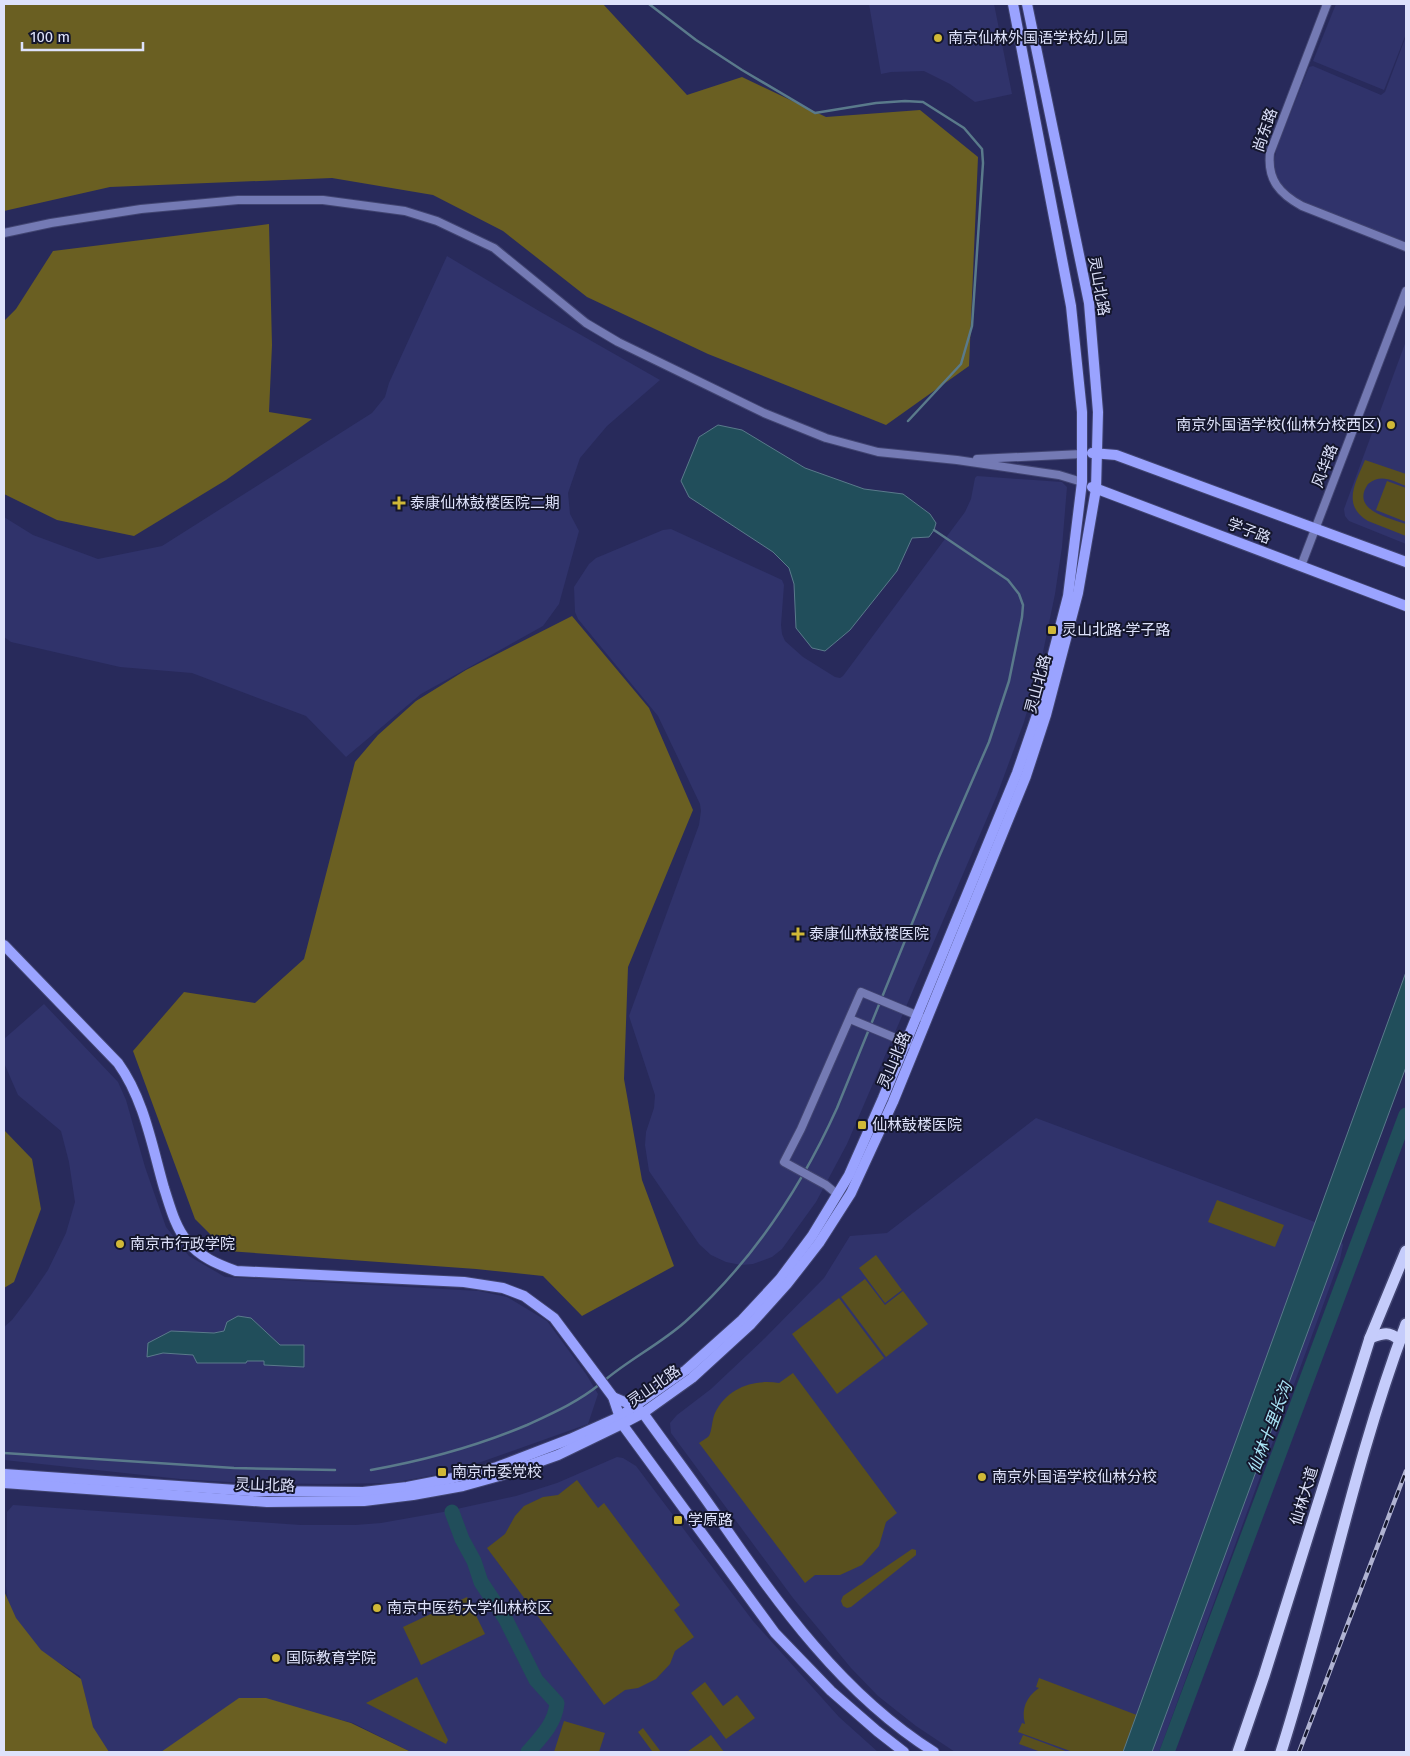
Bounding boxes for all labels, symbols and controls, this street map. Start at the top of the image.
scale bar [22,20,144,52]
text: 100 m [30,28,70,46]
place label: 南京仙林外国语学校幼儿园 [948,29,1128,47]
marker: 南京仙林外国语学校幼儿园 [932,32,944,44]
street label: 尚东路 [1249,106,1281,154]
street label: 灵山北路 [1085,255,1113,317]
place label: 南京外国语学校(仙林分校西区) [1176,416,1381,434]
marker: 南京外国语学校(仙林分校西区) [1385,419,1397,431]
street label: 风华路 [1309,442,1341,490]
place label: 泰康仙林鼓楼医院二期 [410,494,560,512]
marker: 泰康仙林鼓楼医院二期 [392,496,406,510]
street label: 学子路 [1225,515,1273,547]
place label: 灵山北路·学子路 [1062,621,1171,639]
marker: 灵山北路·学子路 [1046,624,1058,636]
street label: 灵山北路 [1022,653,1054,715]
place label: 泰康仙林鼓楼医院 [809,925,929,943]
marker: 泰康仙林鼓楼医院 [791,927,805,941]
street label: 灵山北路 [874,1029,914,1091]
place label: 仙林鼓楼医院 [872,1116,962,1134]
marker: 仙林鼓楼医院 [856,1119,868,1131]
place label: 南京市行政学院 [130,1235,235,1253]
marker: 南京市行政学院 [114,1238,126,1250]
street label: 灵山北路 [624,1361,684,1411]
water label: 仙林十里长沟 [1244,1378,1297,1476]
place label: 南京市委党校 [452,1463,542,1481]
street label: 仙林大道 [1287,1465,1321,1527]
marker: 南京市委党校 [436,1466,448,1478]
place label: 南京外国语学校仙林分校 [992,1468,1157,1486]
marker: 南京外国语学校仙林分校 [976,1471,988,1483]
street label: 灵山北路 [235,1475,295,1495]
place label: 学原路 [688,1511,733,1529]
marker: 学原路 [672,1514,684,1526]
place label: 南京中医药大学仙林校区 [387,1599,552,1617]
marker: 南京中医药大学仙林校区 [371,1602,383,1614]
place label: 国际教育学院 [286,1649,376,1667]
marker: 国际教育学院 [270,1652,282,1664]

